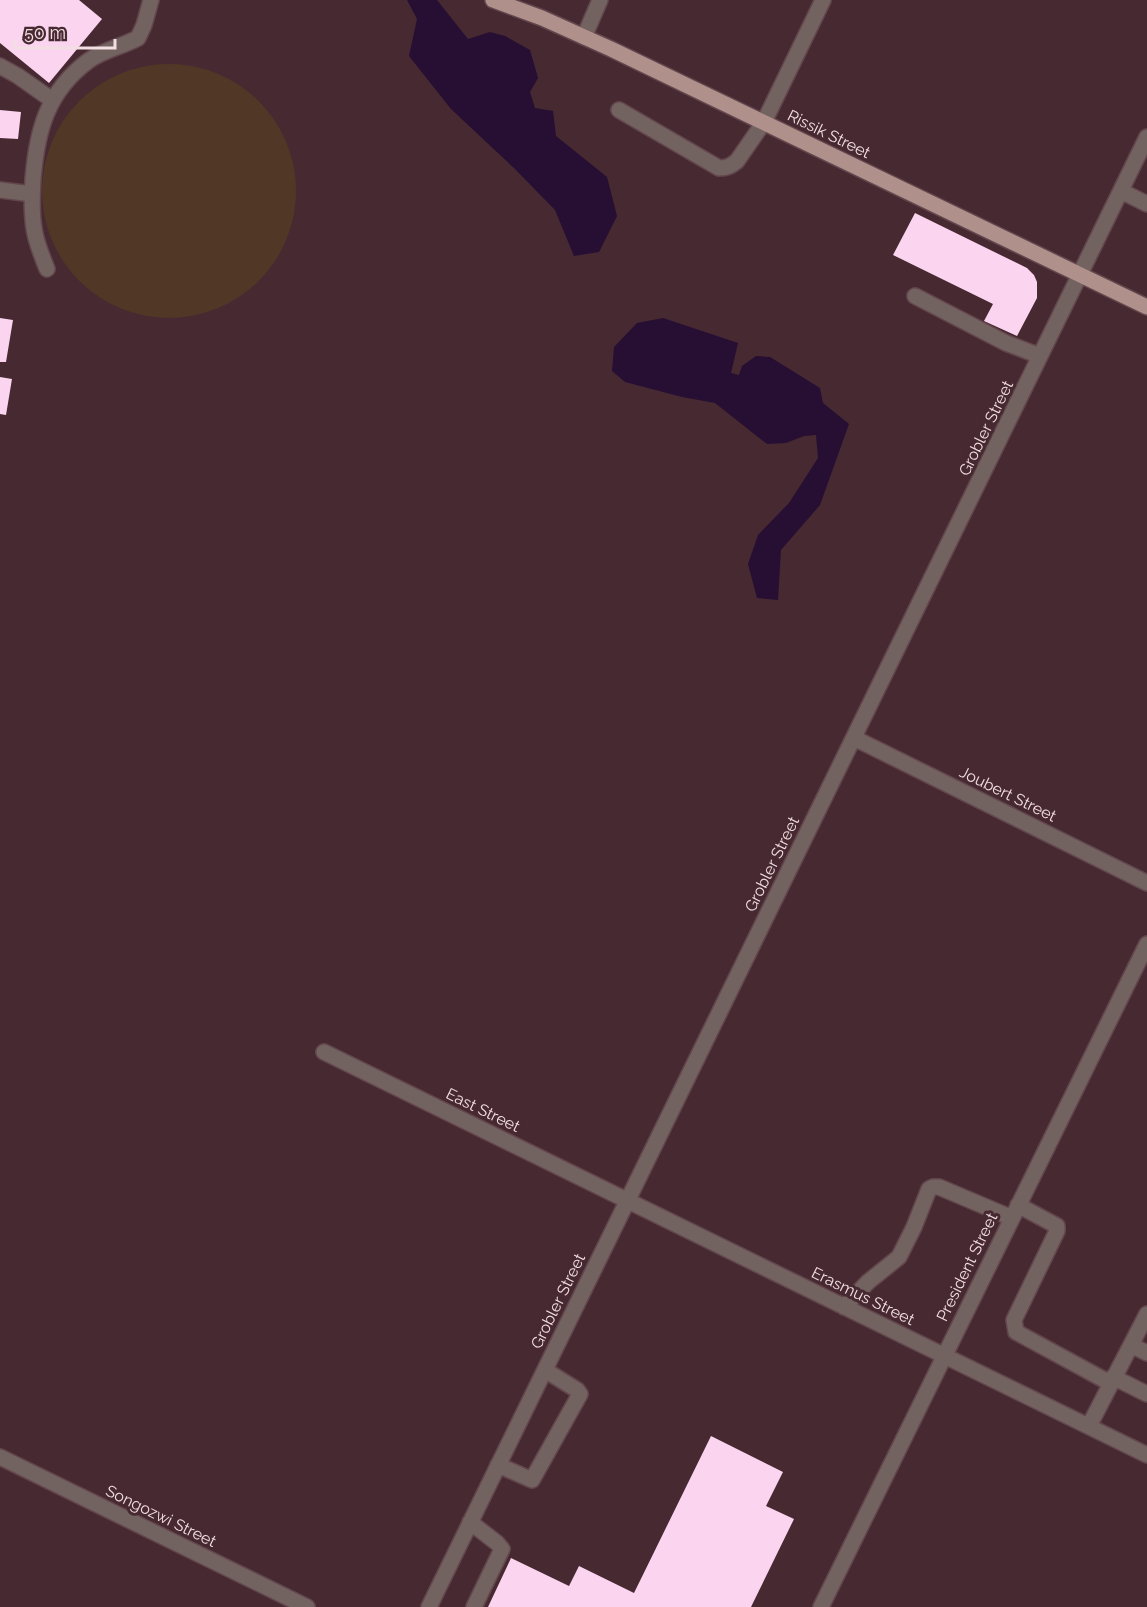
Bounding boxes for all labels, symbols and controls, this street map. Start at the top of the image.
scale bar [15,12,116,50]
text: 50 m [24,22,66,43]
street label: Rissik Street [785,106,874,162]
street label: Grobler Street [955,377,1018,479]
street label: Joubert Street [957,762,1060,826]
street label: Grobler Street [741,813,804,915]
street label: East Street [443,1084,524,1136]
street label: President Street [933,1209,1002,1324]
street label: Grobler Street [527,1250,590,1352]
street label: Erasmus Street [808,1263,918,1329]
street label: Songozwi Street [103,1481,220,1551]

